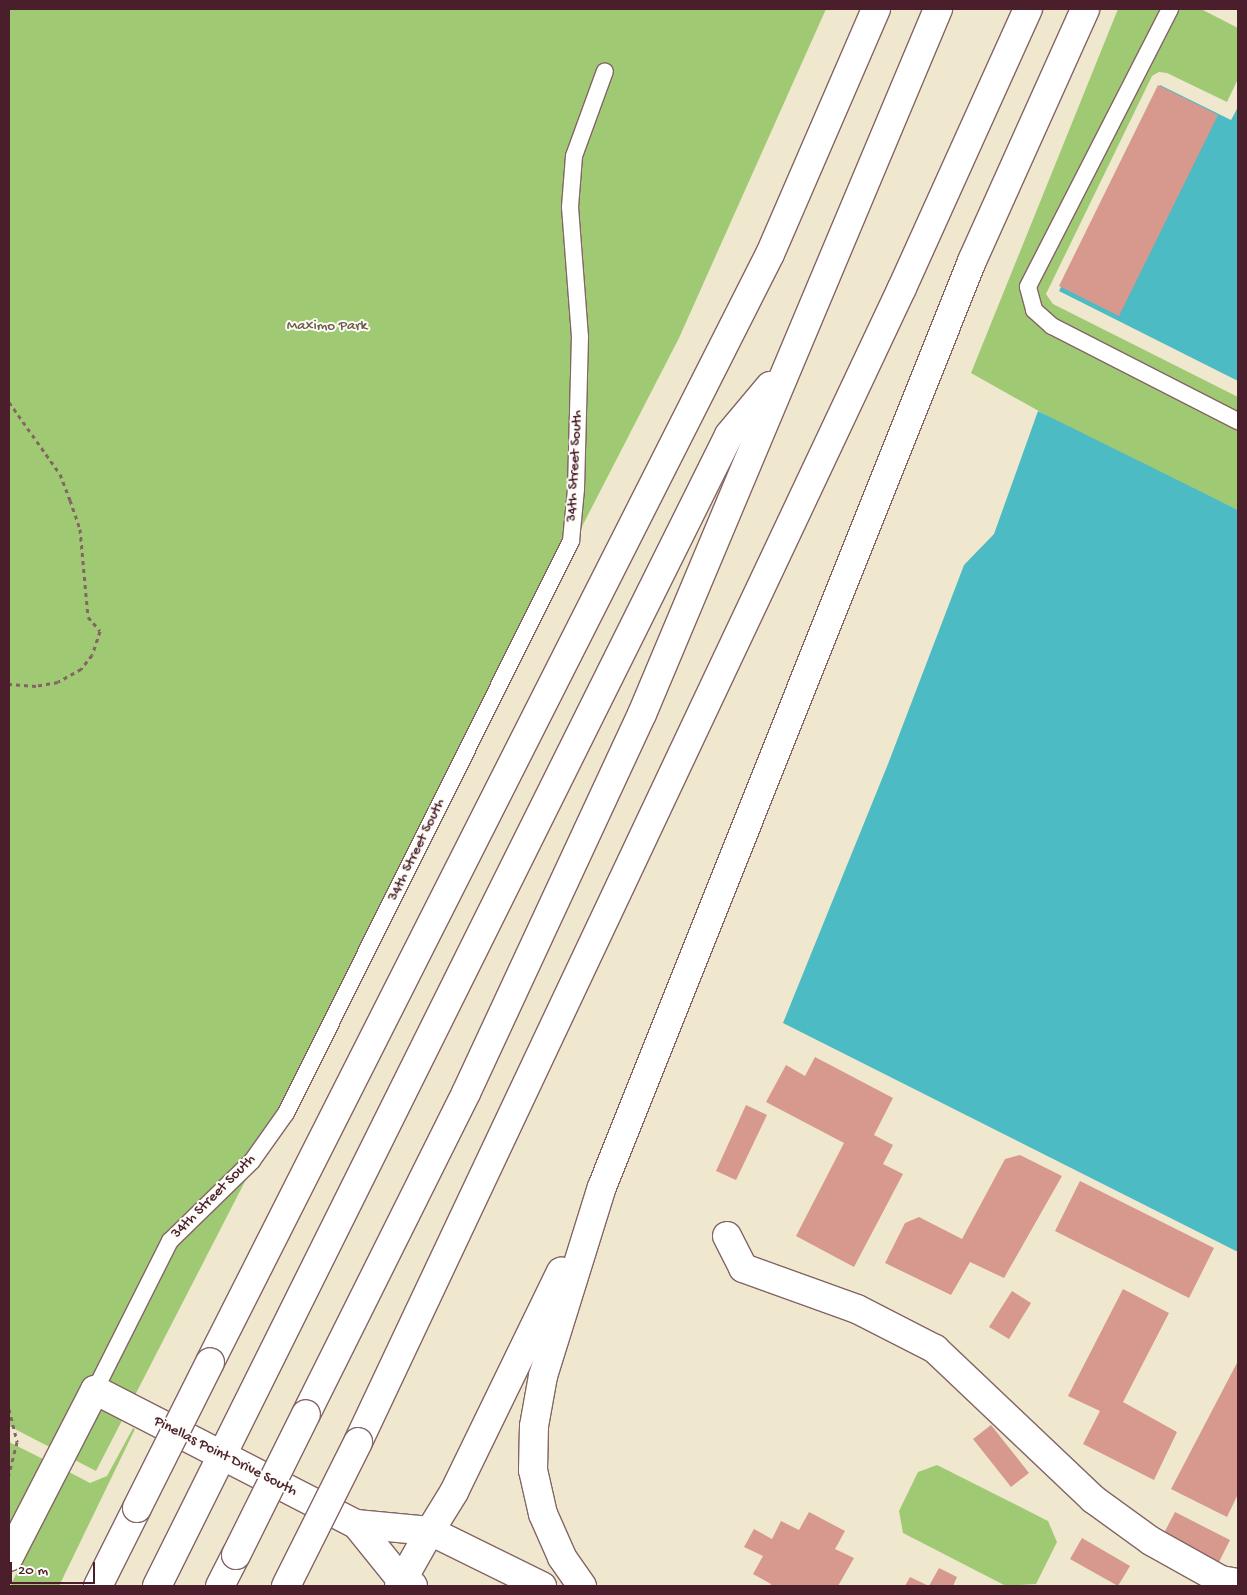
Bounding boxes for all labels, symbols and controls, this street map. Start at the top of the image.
park label: Maximo Park [287,318,367,336]
street label: 34th Street South [563,410,587,522]
street label: 34th Street South [384,796,450,904]
street label: 34th Street South [168,1151,260,1243]
street label: Pinellas Point Drive South [150,1413,300,1501]
scale bar [12,1552,98,1584]
text: 20 m [18,1562,48,1580]

